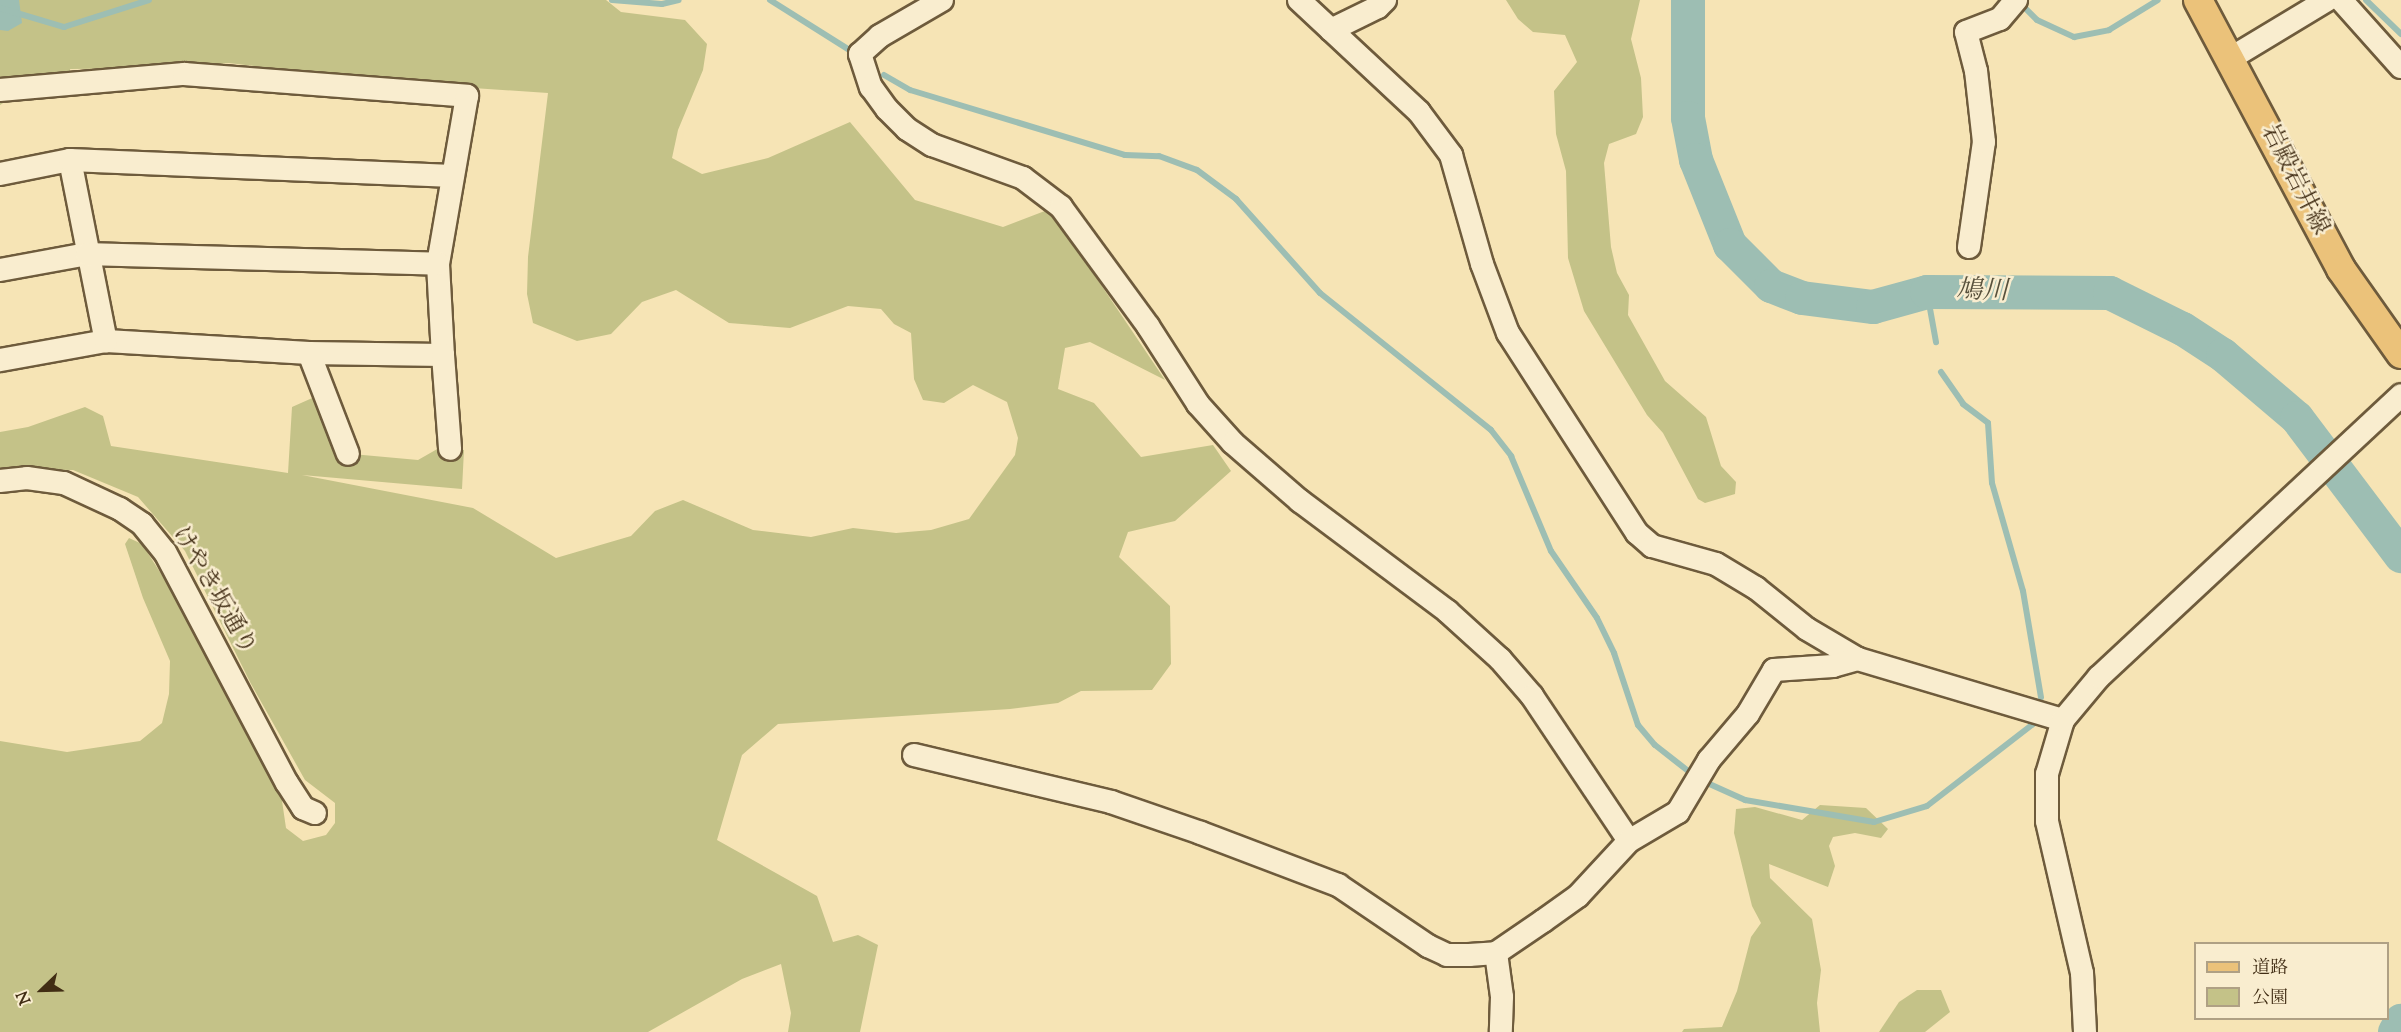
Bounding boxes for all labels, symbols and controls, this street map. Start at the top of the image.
street label: 岩殿岩井線 [2254,120,2334,240]
water label: 鳩川 [1956,276,2008,308]
street label: けやき坂通り [165,521,261,661]
legend [2194,942,2389,1020]
text: 道路 [2252,956,2288,982]
north arrow [12,960,72,1020]
text: 公園 [2252,986,2288,1012]
text: N [12,987,38,1008]

